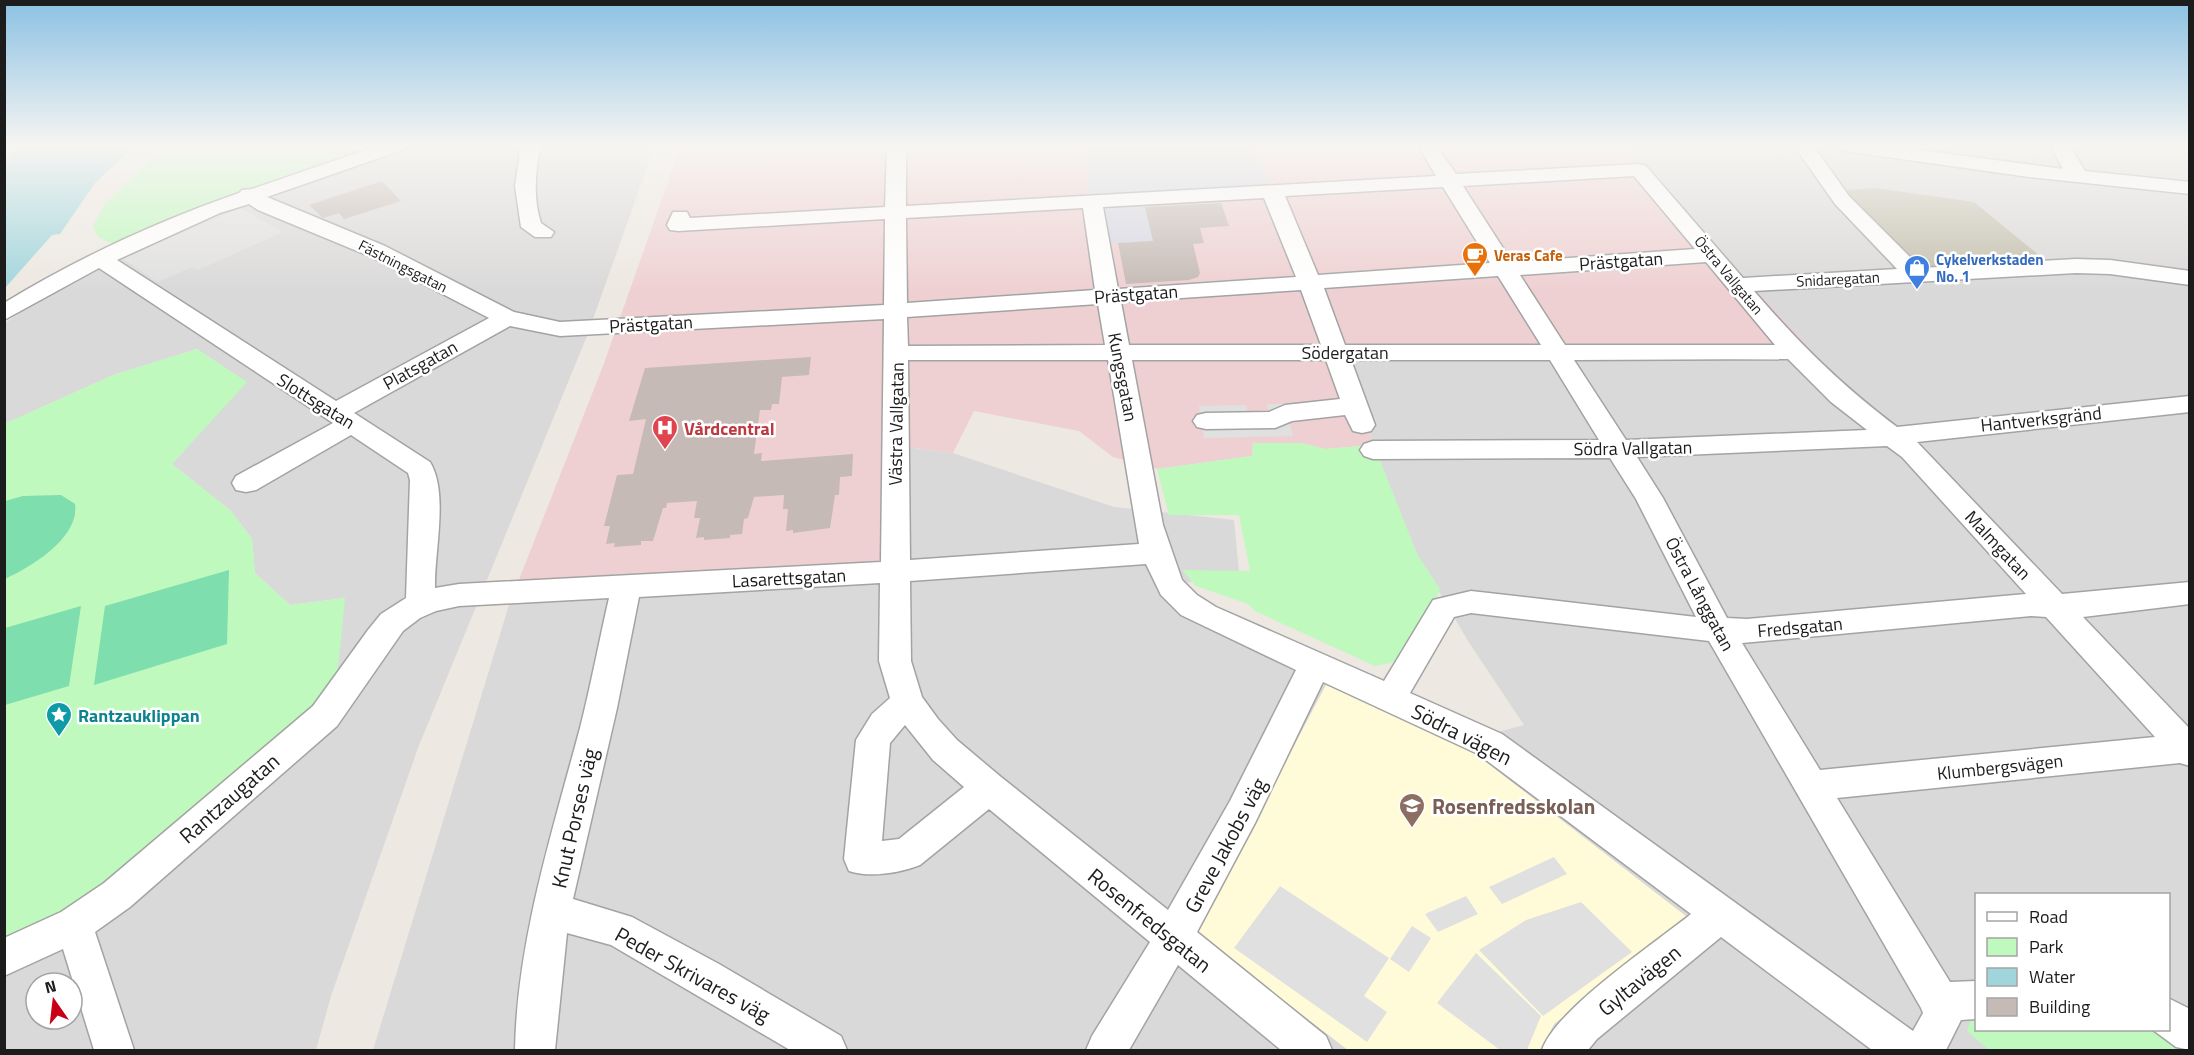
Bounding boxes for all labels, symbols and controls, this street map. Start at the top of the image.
street label: Östra Vallgatan [1689,230,1769,320]
street label: Fästningsgatan [354,234,452,298]
cafe icon: Veras Cafe [1460,240,1490,278]
place label: Veras Cafe [1494,244,1563,267]
street label: Prästgatan [1578,245,1664,277]
place label: Cykelverkstaden No. 1 [1936,248,2044,288]
shop icon: Cykelverkstaden No. 1 [1902,253,1932,291]
street label: Snidaregatan [1796,265,1880,293]
street label: Prästgatan [1093,278,1179,310]
street label: Prästgatan [608,308,694,340]
street label: Kungsgatan [1101,330,1145,424]
street label: Platsgatan [378,333,462,397]
street label: Södergatan [1301,339,1389,366]
street label: Västra Vallgatan [881,362,911,486]
street label: Slottsgatan [272,366,360,436]
street label: Hantverksgränd [1979,399,2103,439]
hospital icon: Vårdcentral [650,413,680,451]
place label: Vårdcentral [684,415,775,442]
street label: Södra Vallgatan [1573,433,1693,463]
street label: Malmgatan [1959,504,2037,586]
street label: Östra Långgatan [1659,532,1741,656]
street label: Lasarettsgatan [731,562,847,594]
street label: Fredsgatan [1756,610,1844,644]
street label: Södra vägen [1406,695,1518,773]
place icon: Rantzauklippan [44,700,74,738]
place label: Rantzauklippan [78,702,200,729]
street label: Rantzaugatan [172,745,286,851]
street label: Knut Porses väg [542,745,606,891]
street label: Klumbergsvägen [1936,747,2064,787]
street label: Greve Jakobs väg [1176,771,1274,919]
place label: Rosenfredsskolan [1432,790,1595,822]
school or university icon: Rosenfredsskolan [1397,791,1427,829]
street label: Rosenfredsgatan [1081,860,1219,980]
legend [1975,893,2170,1031]
text: Road [2029,903,2068,930]
street label: Peder Skrivares väg [609,918,777,1030]
text: Park [2029,933,2064,960]
street label: Gyltavägen [1591,937,1687,1023]
text: Water [2029,963,2075,990]
north arrow [24,971,84,1031]
text: N [42,973,59,999]
text: Building [2029,993,2090,1020]

